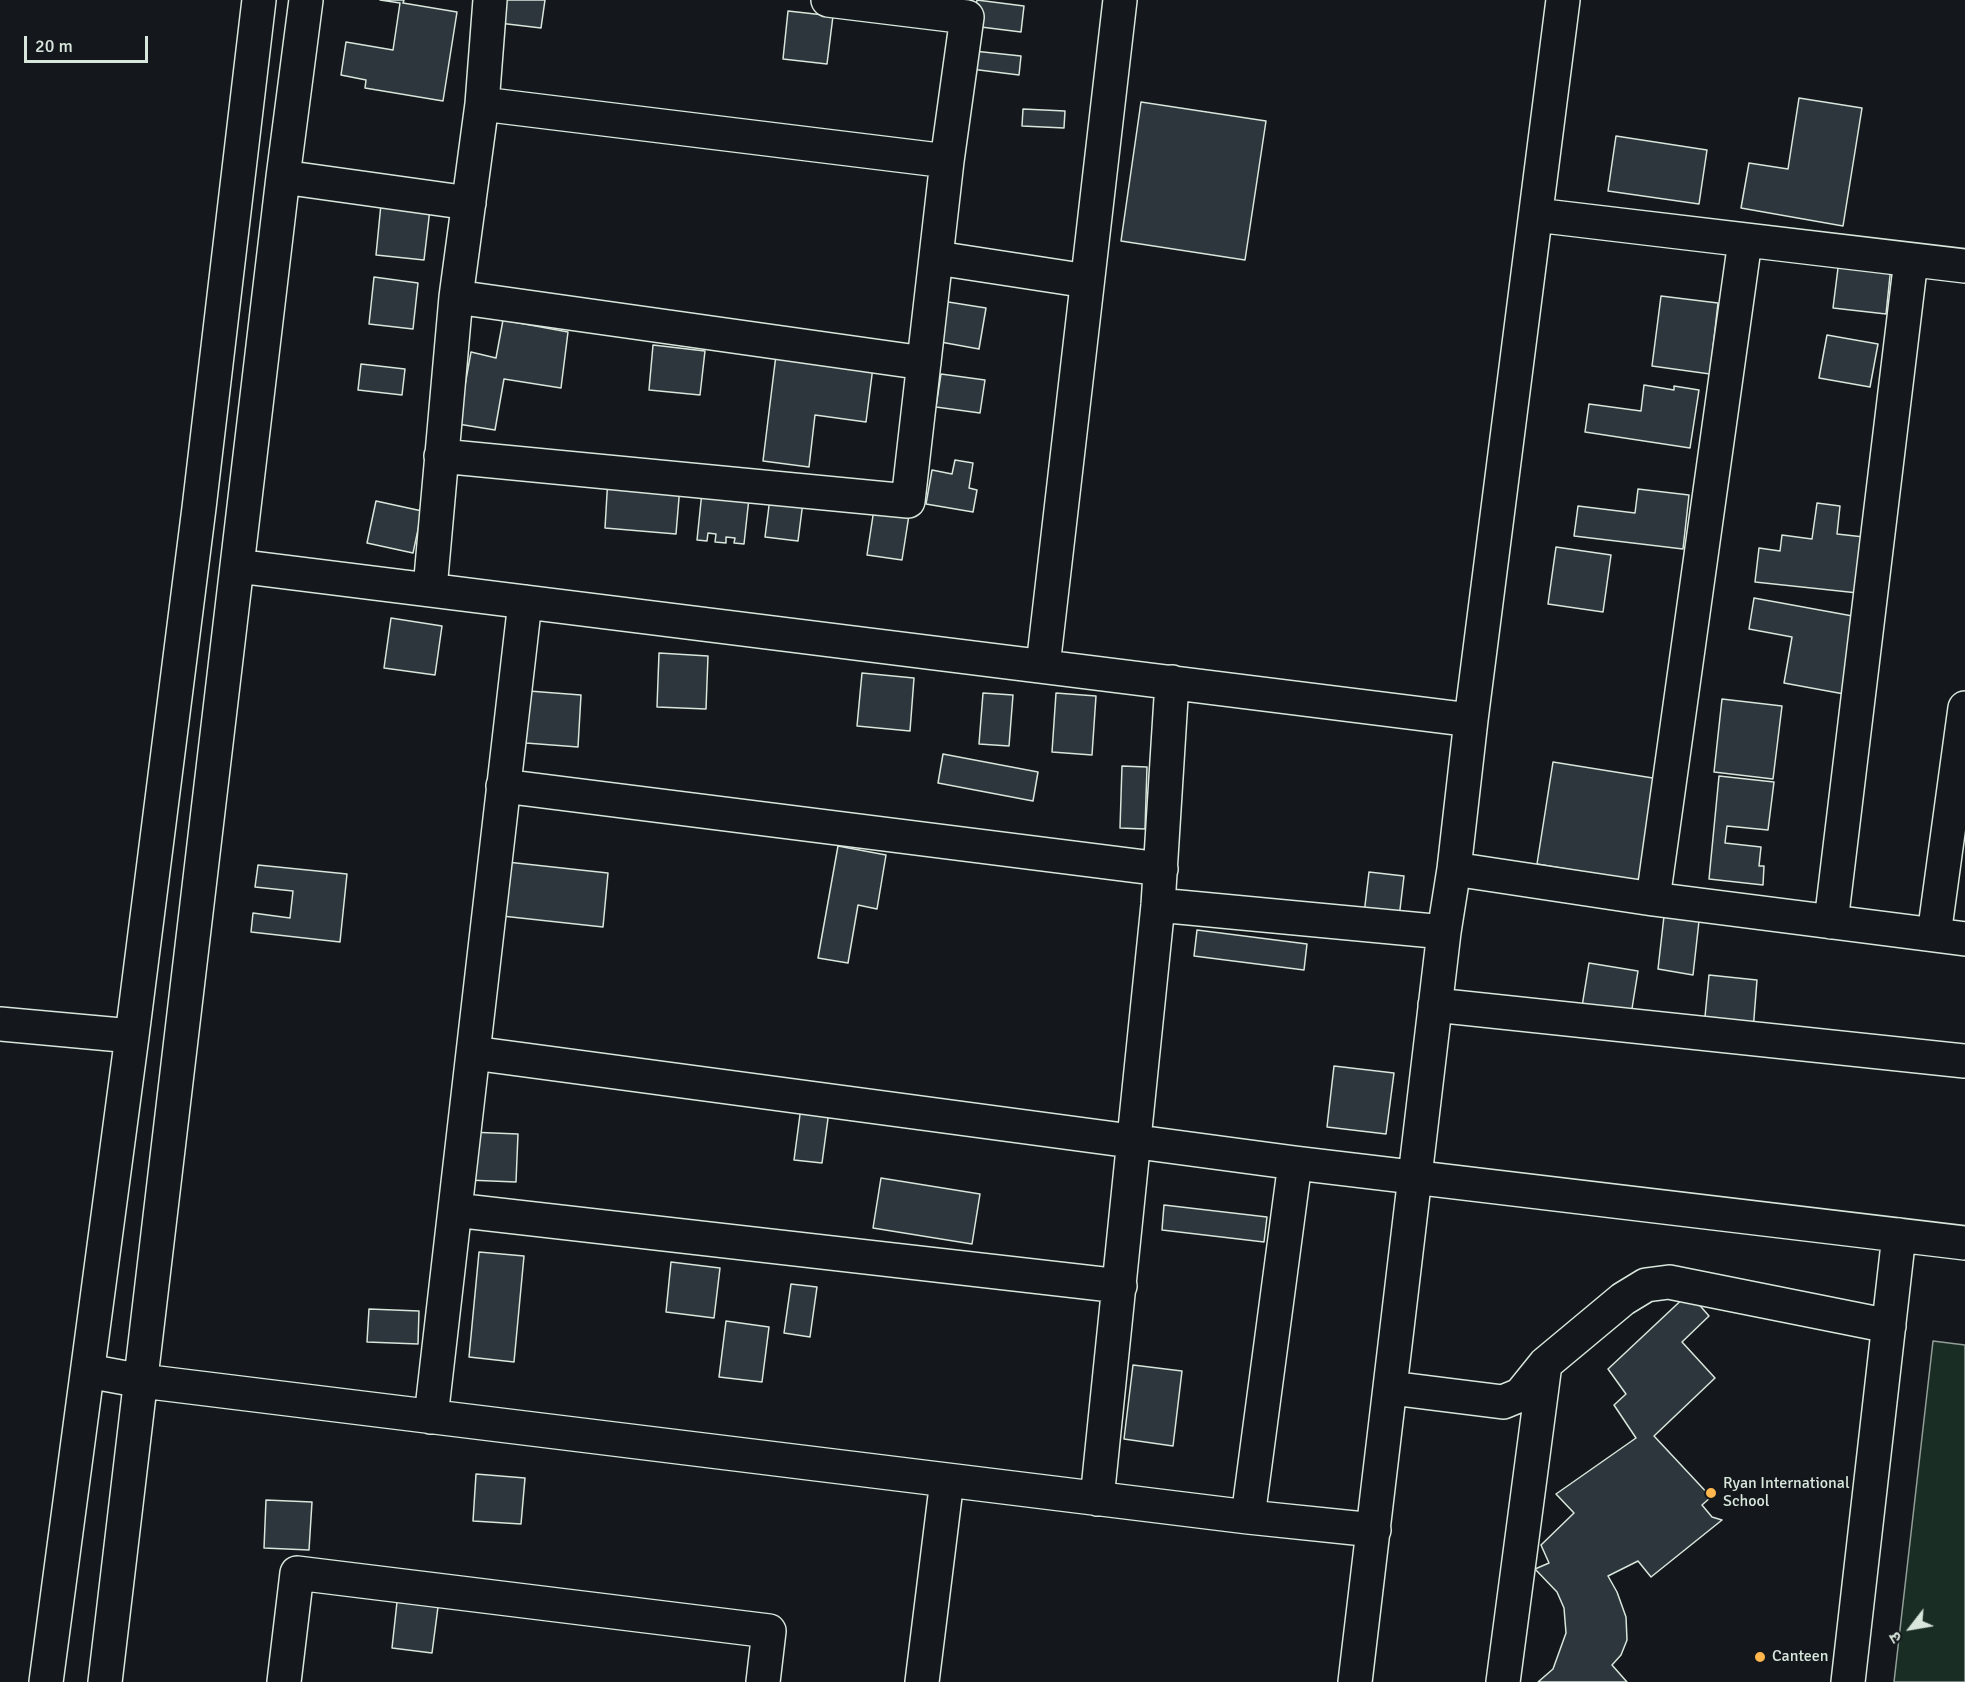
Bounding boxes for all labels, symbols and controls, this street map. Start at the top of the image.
scale bar [27,24,152,62]
text: 20 m [35,35,73,57]
place label: Ryan International School [1723,1474,1850,1512]
marker: Ryan International School [1704,1486,1718,1500]
north arrow [1881,1598,1941,1658]
text: उ [1885,1628,1907,1646]
place label: Canteen [1772,1647,1829,1667]
marker: Canteen [1753,1650,1767,1664]

